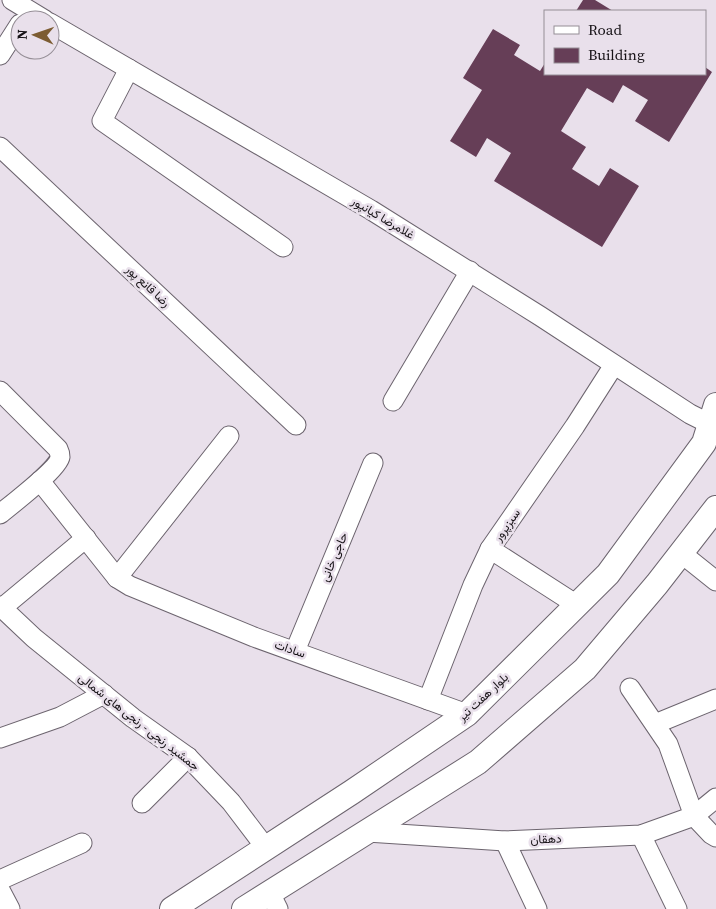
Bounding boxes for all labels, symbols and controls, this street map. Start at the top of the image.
north arrow [10,10,60,60]
legend [544,10,706,75]
text: Road [588,19,622,40]
text: N [12,29,32,40]
text: Building [588,44,645,65]
street label: غلامرضا کیانپور [348,193,417,243]
street label: رضا قانع پور [121,261,174,311]
street label: سبزپرور [489,506,524,545]
street label: حاجی خانی [316,530,352,584]
street label: سادات [272,636,308,662]
street label: بلوار هفت تیر [454,669,512,725]
street label: جمشید رنجی - رنجی های شمالی [75,670,203,774]
street label: دهقان [530,830,562,848]

